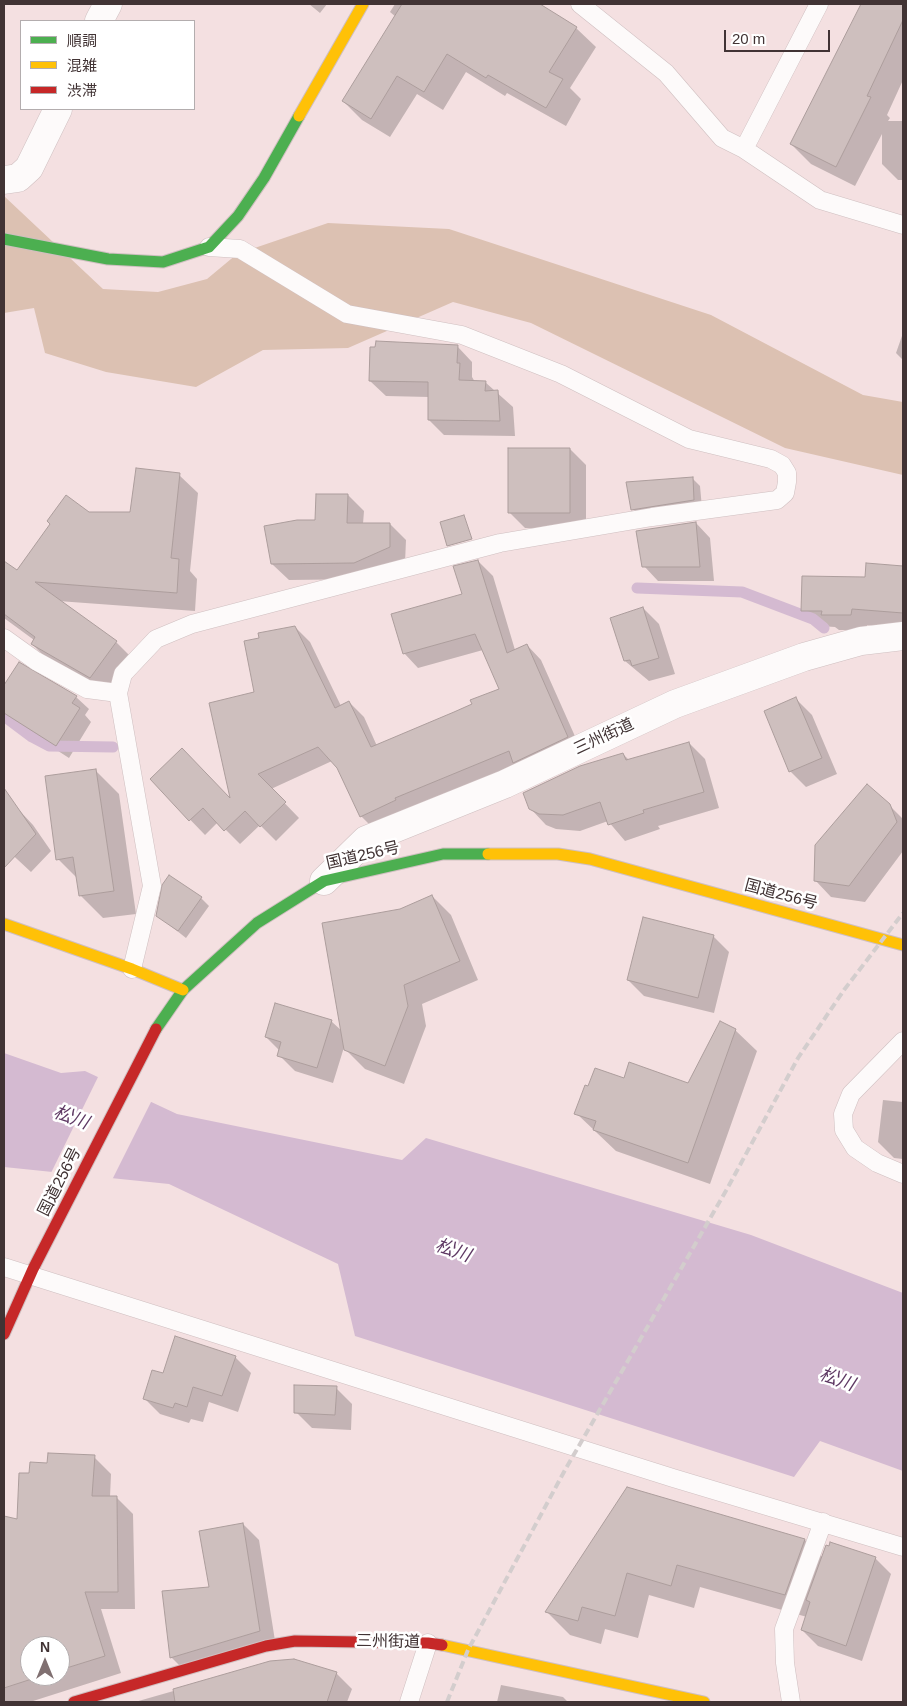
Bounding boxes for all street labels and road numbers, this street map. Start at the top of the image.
street label: 三州街道 [571,715,637,759]
street label: 国道256号 [324,838,402,874]
street label: 国道256号 [742,876,820,914]
street label: 国道256号 [34,1144,86,1220]
street label: 三州街道 [356,1632,420,1652]

